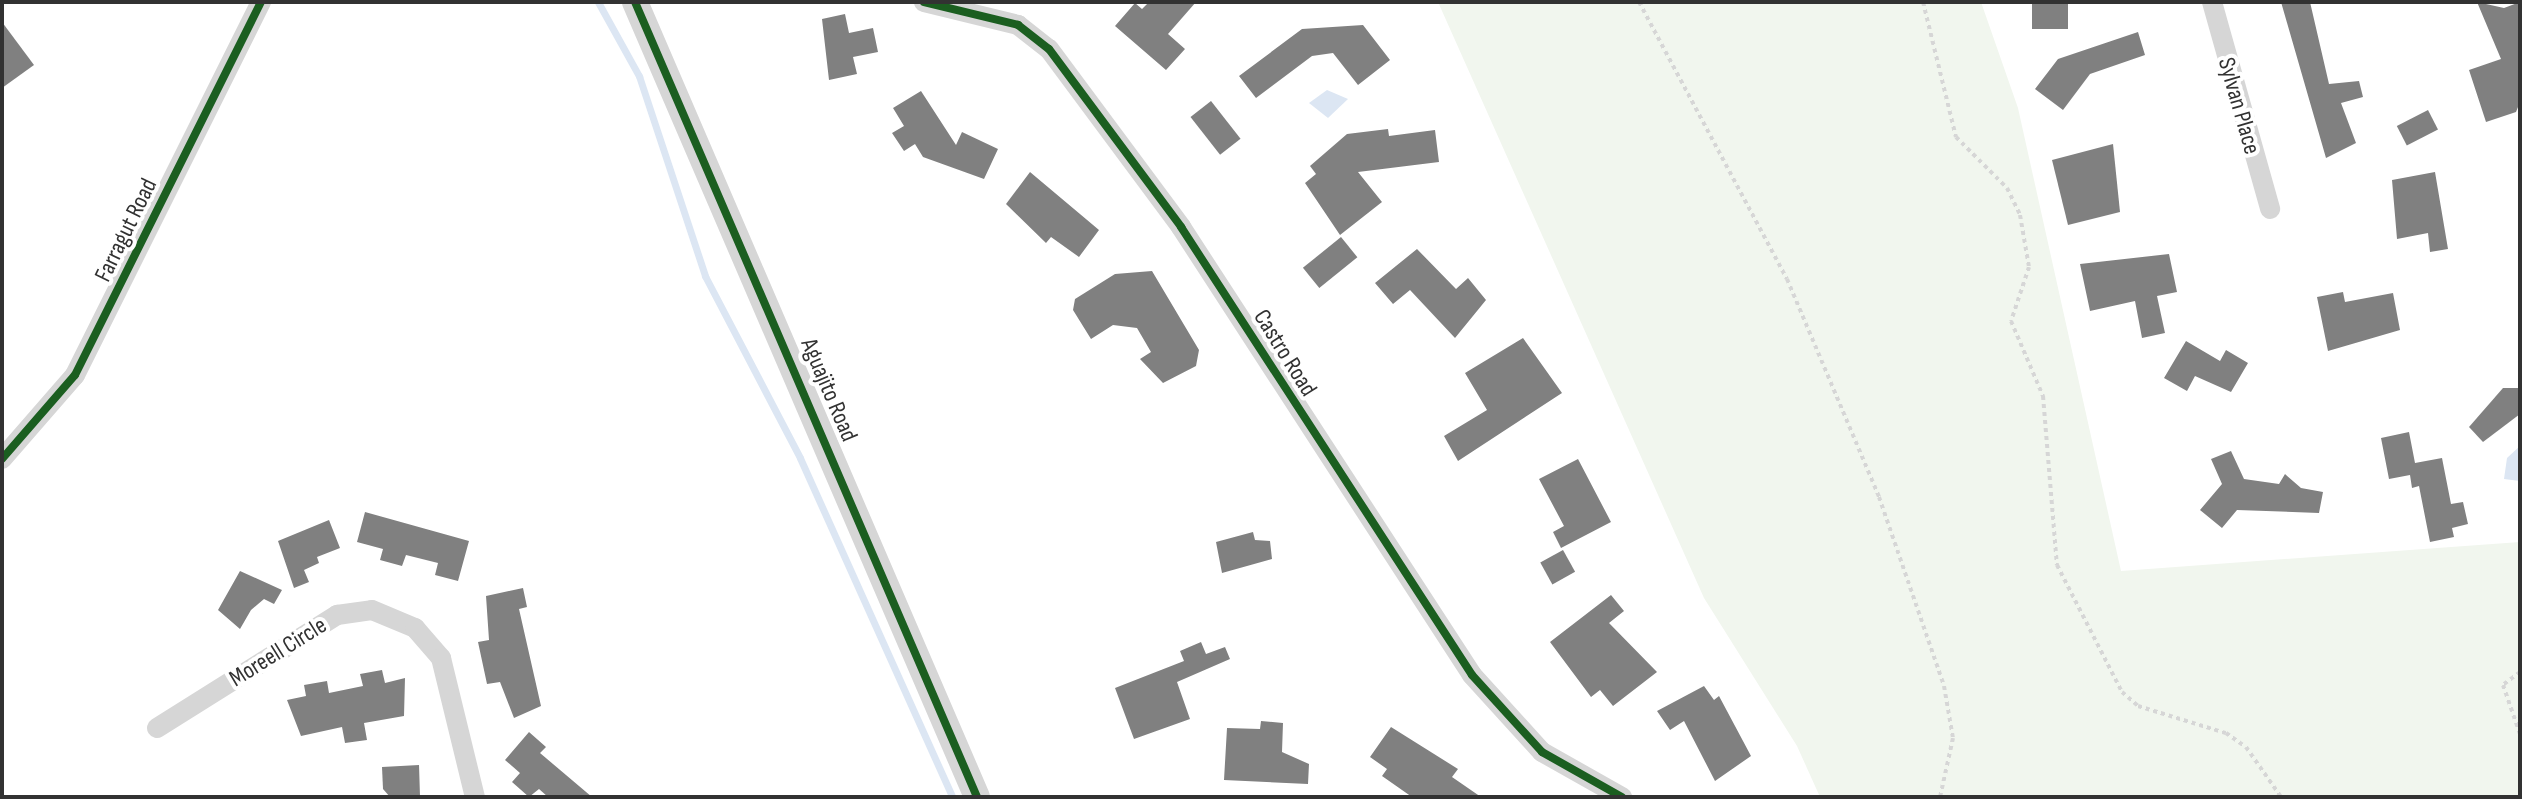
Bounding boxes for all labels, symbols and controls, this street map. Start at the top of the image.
street label: Sylvan Place [2211,54,2267,158]
street label: Farragut Road [89,174,163,286]
street label: Castro Road [1247,304,1323,402]
street label: Aguajito Road [794,334,864,446]
street label: Moreell Circle [224,611,332,693]

